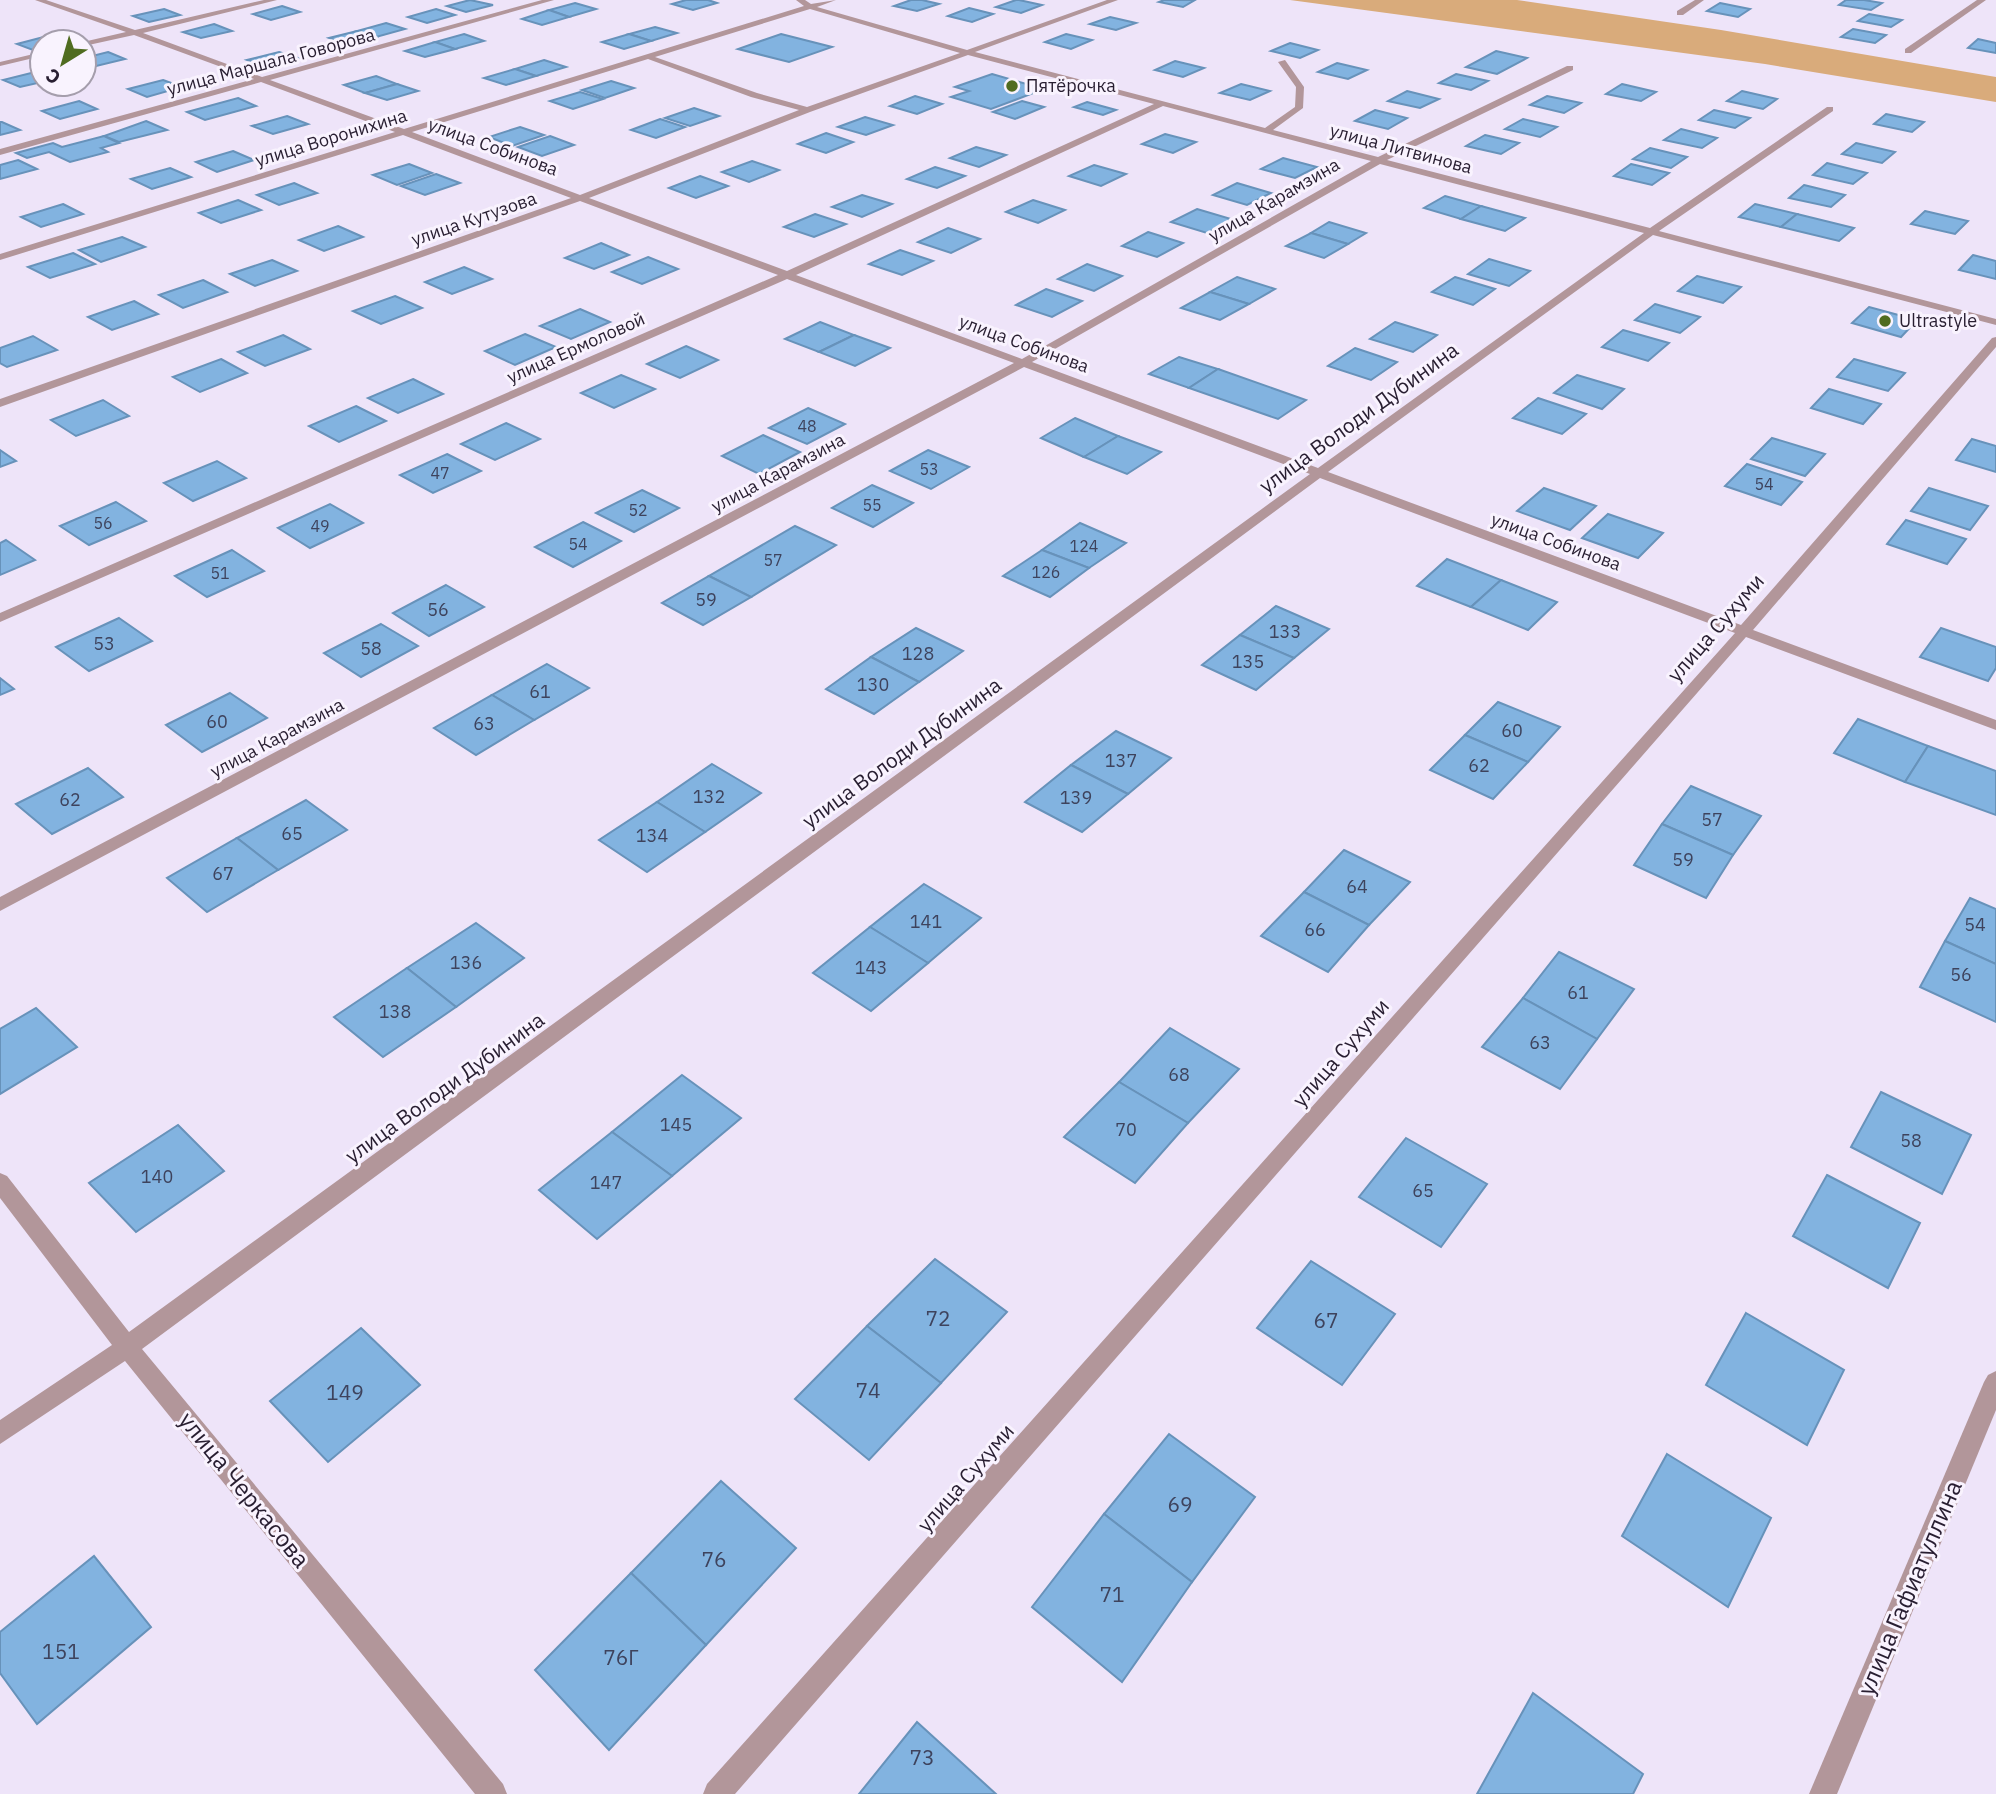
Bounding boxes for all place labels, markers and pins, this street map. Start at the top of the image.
place label: Пятёрочка [1026,74,1116,97]
marker: Пятёрочка [1004,78,1020,94]
place label: Ultrastyle [1899,309,1977,332]
marker: Ultrastyle [1877,313,1893,329]

